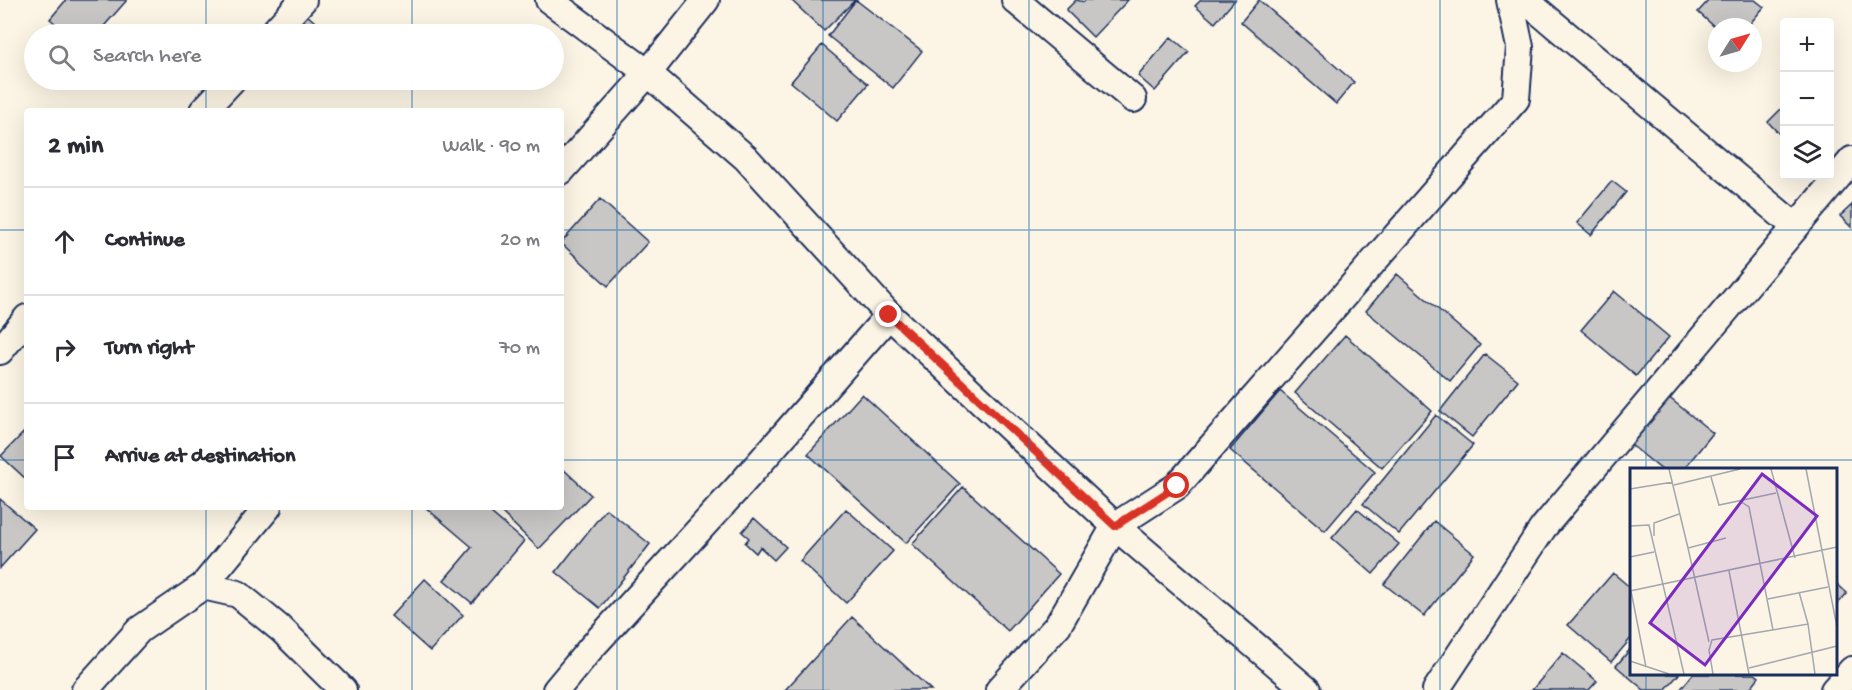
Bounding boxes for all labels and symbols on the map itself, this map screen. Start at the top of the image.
north arrow [1708,18,1762,72]
route end [875,301,901,327]
inset map [1630,468,1837,675]
route start [1163,472,1189,498]

